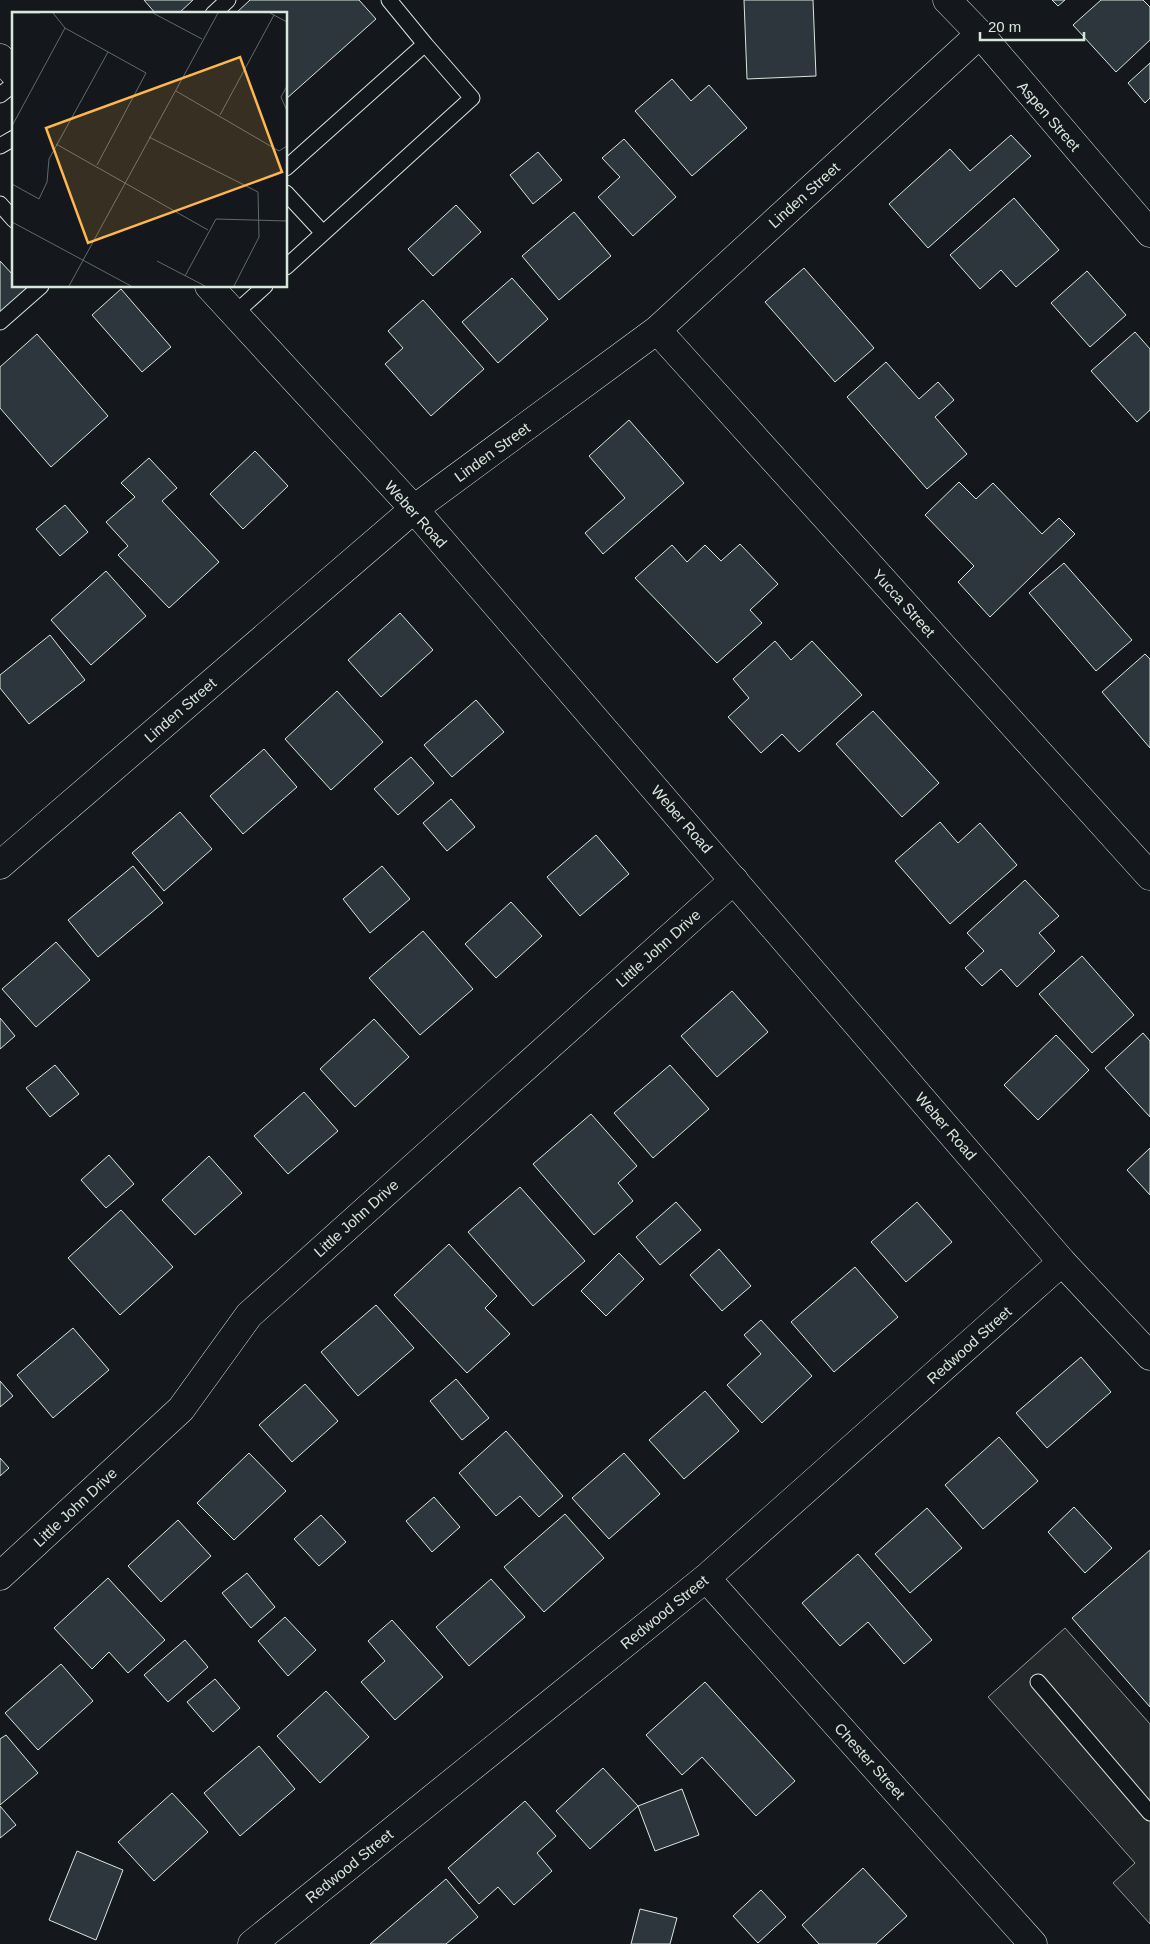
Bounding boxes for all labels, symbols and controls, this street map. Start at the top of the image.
scale bar [980,10,1084,42]
inset map [12,12,288,288]
text: 20 m [988,18,1021,35]
street label: Aspen Street [1014,78,1084,155]
street label: Linden Street [765,158,843,231]
street label: Linden Street [451,418,534,485]
street label: Weber Road [382,477,450,551]
street label: Yucca Street [869,566,939,641]
street label: Linden Street [141,674,220,746]
street label: Weber Road [648,782,716,856]
street label: Little John Drive [612,906,704,990]
street label: Weber Road [912,1089,980,1163]
street label: Little John Drive [310,1176,402,1260]
street label: Redwood Street [923,1302,1015,1387]
street label: Little John Drive [30,1464,120,1550]
street label: Redwood Street [617,1571,712,1652]
street label: Chester Street [831,1719,909,1803]
street label: Redwood Street [302,1825,397,1906]

